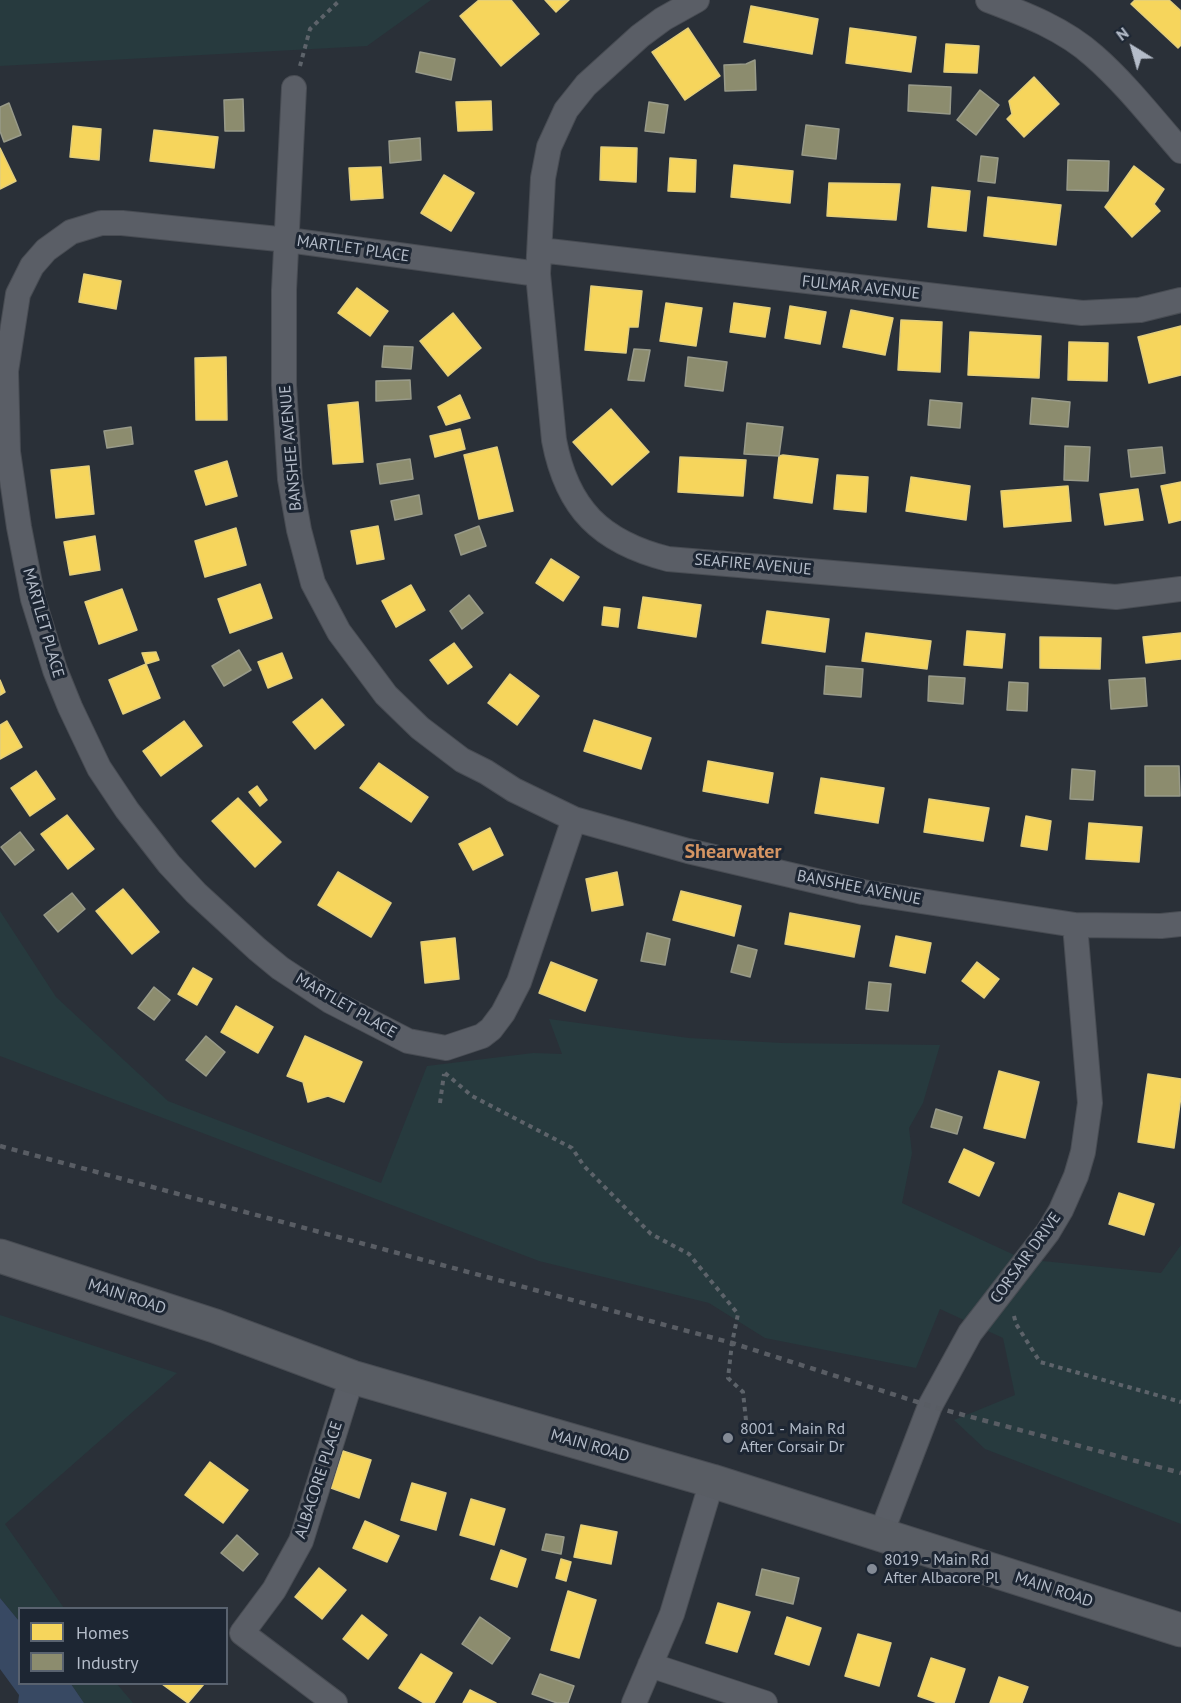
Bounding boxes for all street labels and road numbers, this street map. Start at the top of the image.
street label: MARTLET PLACE [296,232,410,266]
street label: FULMAR AVENUE [801,272,921,304]
street label: BANSHEE AVENUE [276,384,306,512]
street label: SEAFIRE AVENUE [693,550,813,580]
street label: MARTLET PLACE [18,566,68,680]
street label: BANSHEE AVENUE [795,867,923,909]
street label: MARTLET PLACE [292,969,400,1043]
street label: CORSAIR DRIVE [987,1209,1065,1307]
street label: MAIN ROAD [86,1275,168,1319]
street label: ALBACORE PLACE [291,1419,347,1541]
street label: MAIN ROAD [548,1426,632,1466]
street label: MAIN ROAD [1013,1568,1095,1612]

